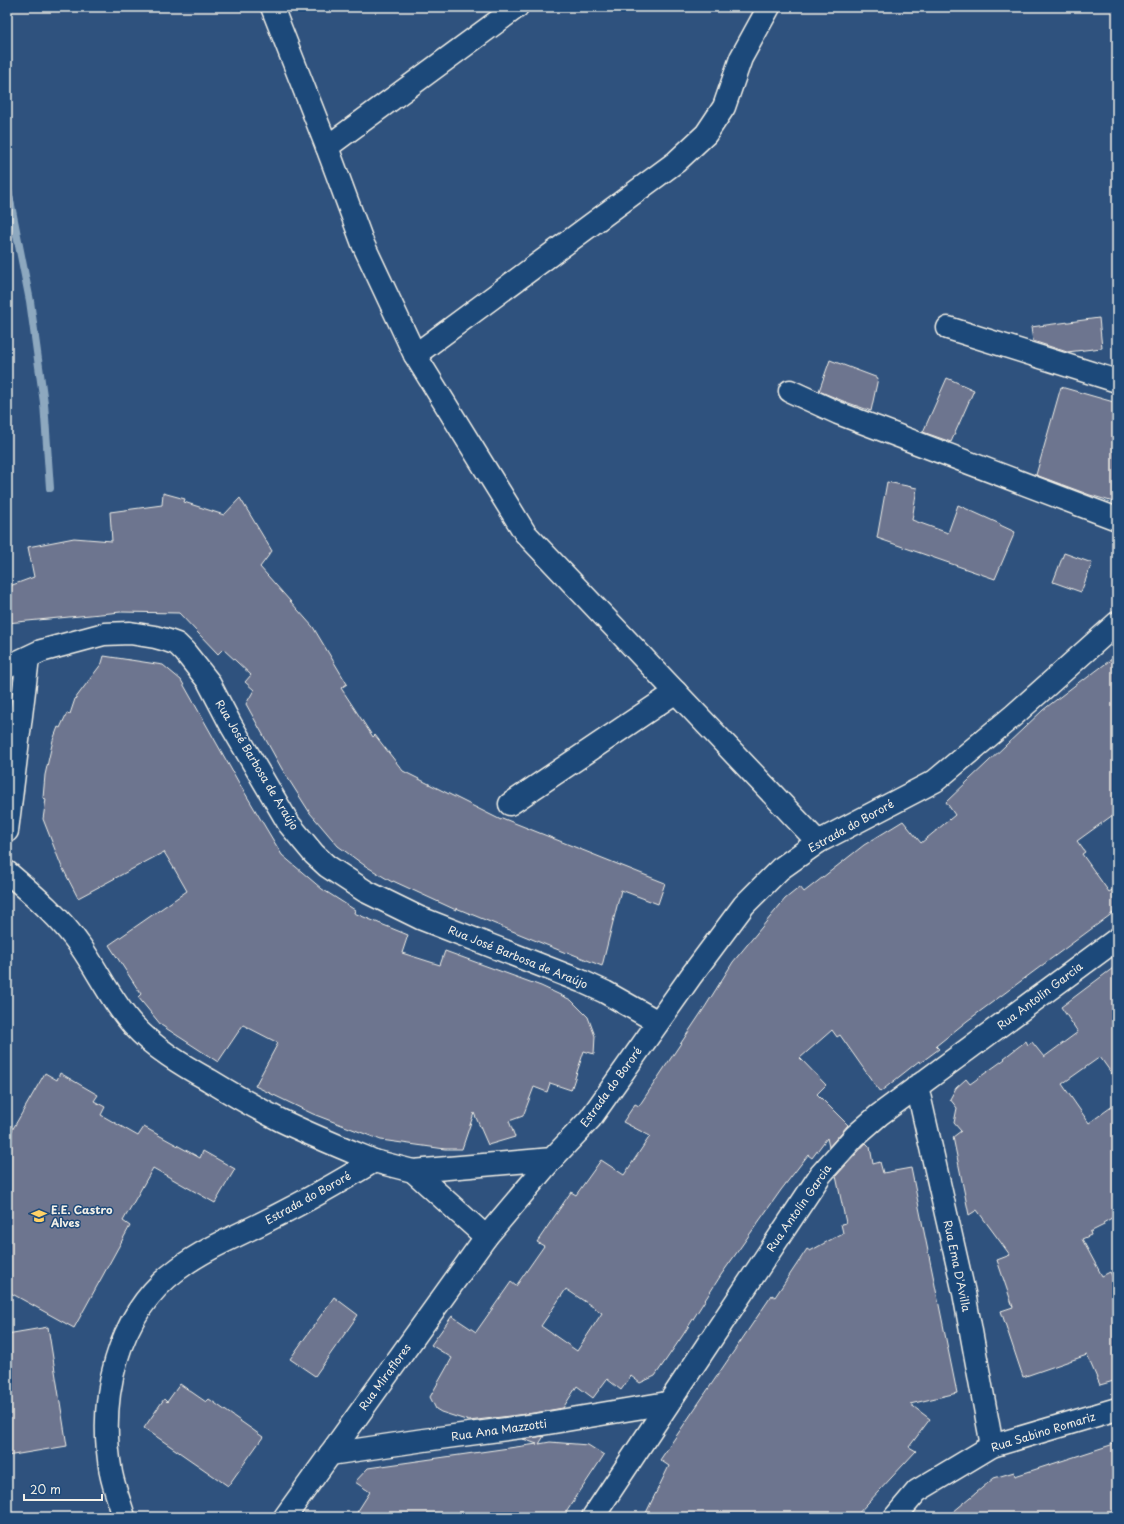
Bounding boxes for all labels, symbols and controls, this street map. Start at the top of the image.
street label: Rua José Barbosa de Araújo [212,696,303,833]
street label: Estrada do Bororé [805,795,897,856]
street label: Rua José Barbosa de Araújo [446,921,591,992]
street label: Rua Antolin Garcia [993,958,1086,1034]
street label: Estrada do Bororé [576,1043,646,1130]
street label: Rua Antolin Garcia [762,1160,835,1255]
street label: Estrada do Bororé [262,1167,354,1228]
place label: E.E. Castro Alves [50,1201,113,1231]
school or university icon: E.E. Castro Alves [30,1207,48,1225]
street label: Rua Ema D'Avilla [939,1219,976,1313]
street label: Rua Miraflores [354,1340,415,1414]
street label: Rua Sabino Romariz [989,1408,1097,1455]
street label: Rua Ana Mazzotti [450,1414,548,1445]
scale bar [24,1476,102,1502]
text: 20 m [30,1480,61,1498]

